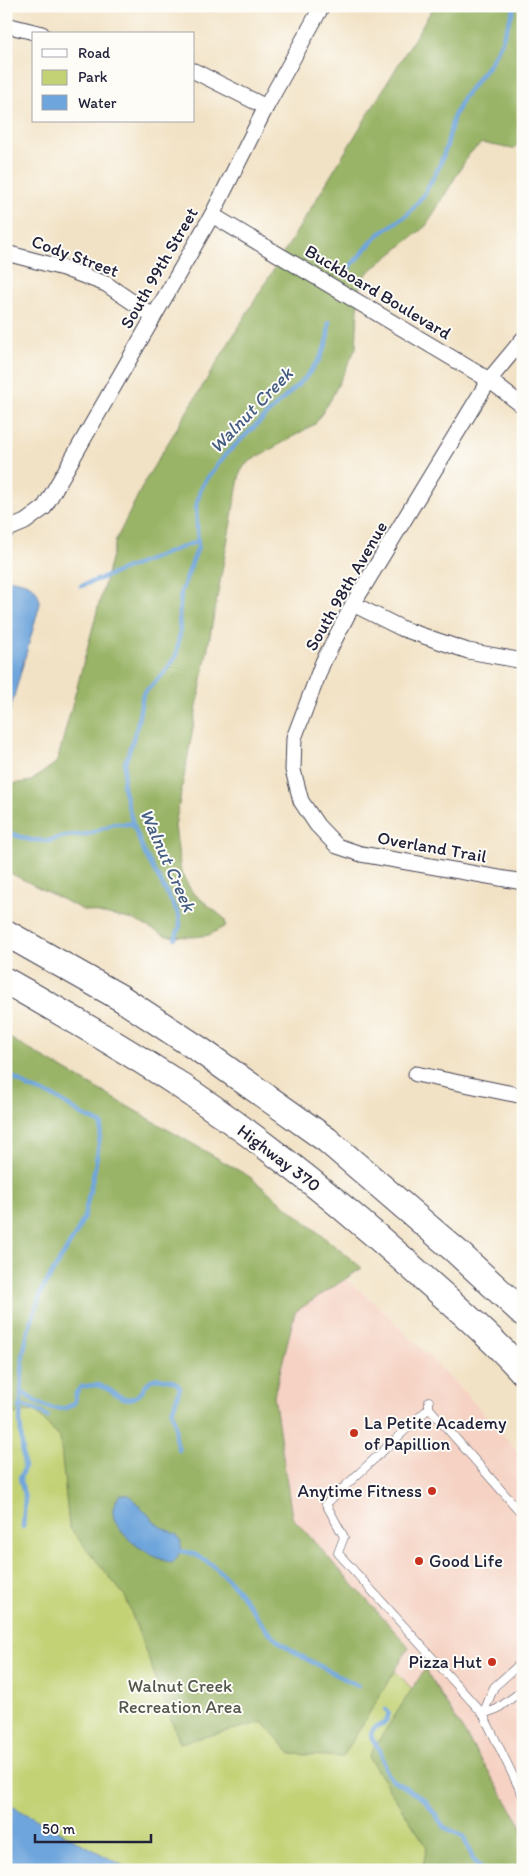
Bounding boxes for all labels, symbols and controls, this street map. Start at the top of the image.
legend [32,32,195,122]
text: Road [78,44,111,62]
text: Park [78,68,108,86]
text: Water [78,94,117,112]
street label: South 99th Street [115,203,203,333]
street label: Cody Street [28,230,122,282]
street label: Buckboard Boulevard [301,240,455,344]
water label: Walnut Creek [204,361,298,458]
street label: South 98th Avenue [300,517,392,655]
water label: Walnut Creek [135,805,201,916]
street label: Overland Trail [376,827,488,867]
street label: Highway 370 [233,1119,325,1197]
place label: La Petite Academy of Papillion [364,1412,507,1455]
marker: La Petite Academy of Papillion [348,1427,360,1439]
place label: Anytime Fitness [297,1480,422,1502]
marker: Anytime Fitness [426,1485,438,1497]
place label: Good Life [429,1550,503,1572]
marker: Good Life [413,1555,425,1567]
place label: Pizza Hut [408,1651,482,1673]
marker: Pizza Hut [486,1656,498,1668]
park label: Walnut Creek Recreation Area [118,1675,242,1718]
scale bar [35,1811,151,1843]
text: 50 m [42,1820,75,1838]

